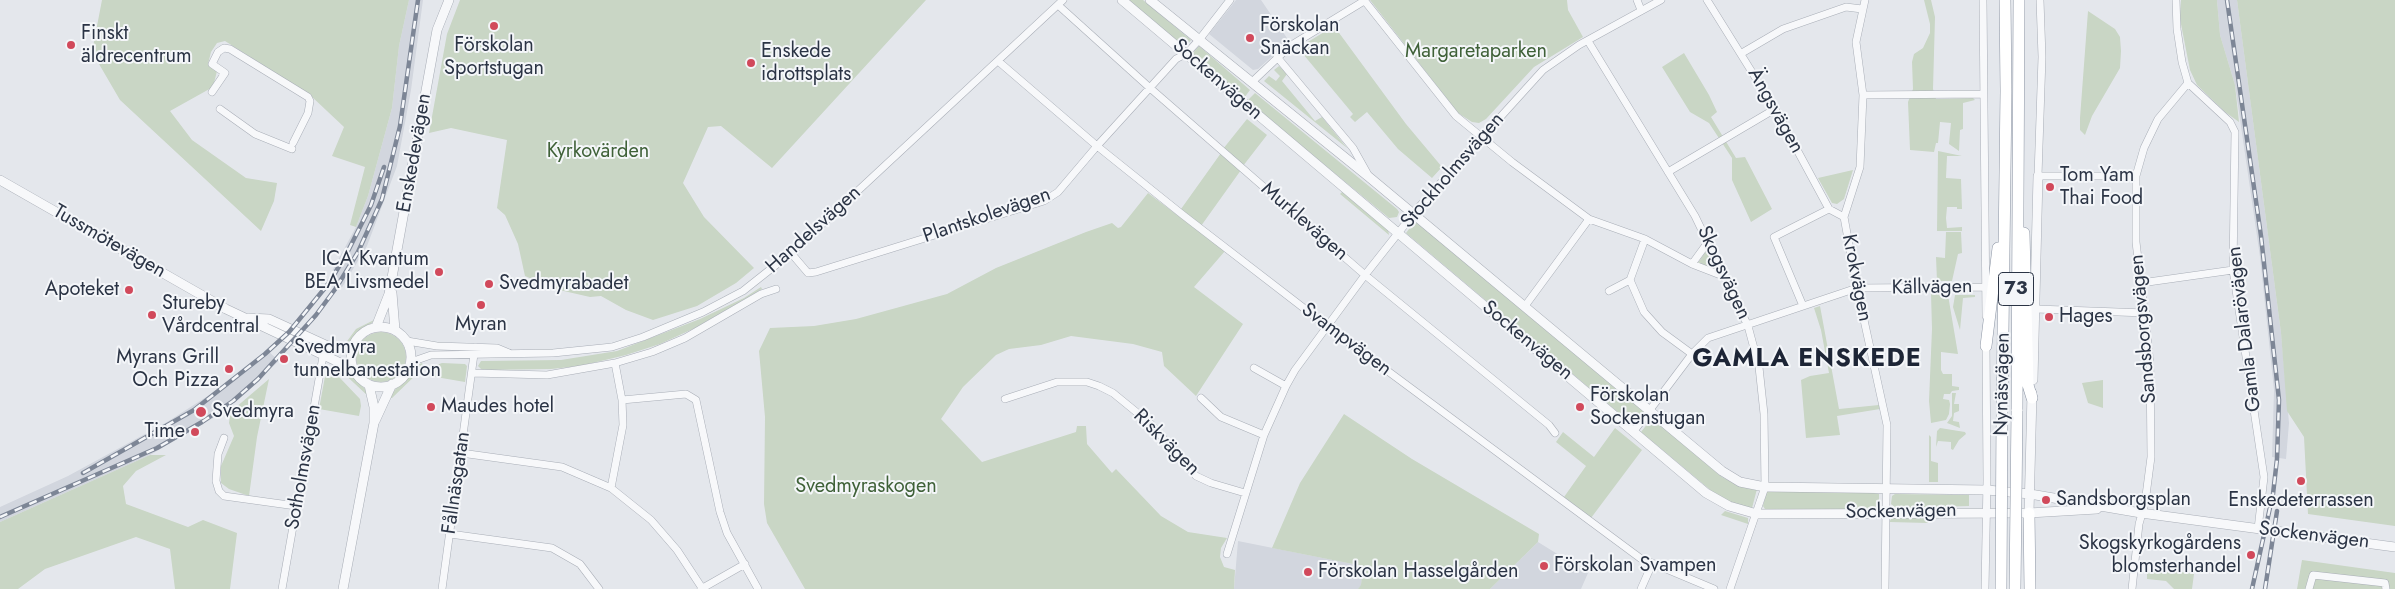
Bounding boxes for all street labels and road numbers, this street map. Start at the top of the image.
street label: Sockenvägen [1167,34,1267,126]
street label: Ängsvägen [1742,64,1808,158]
street label: Enskedevägen [393,92,437,214]
street label: Stockholmsvägen [1396,108,1510,234]
street label: Murklevägen [1256,178,1352,266]
street label: Handelsvägen [762,181,866,279]
street label: Plantskolevägen [920,183,1054,249]
street label: Tussmötevägen [48,200,170,284]
street label: Skogsvägen [1691,222,1755,324]
street label: Krokvägen [1836,232,1876,324]
street label: Gamla Dalarövägen [2223,245,2267,413]
street label: Sandsborgsvägen [2126,253,2162,405]
road number: 73 [1998,272,2034,306]
street label: Källvägen [1891,275,1973,301]
street label: Sockenvägen [1477,296,1577,386]
street label: Svampvägen [1296,298,1396,382]
street label: Nynäsvägen [1990,332,2016,436]
street label: Sotholmsvägen [281,402,327,532]
street label: Riskvägen [1128,405,1204,481]
street label: Fållnäsgatan [438,430,476,536]
street label: Sockenvägen [1845,499,1957,525]
street label: Sockenvägen [2257,517,2371,555]

